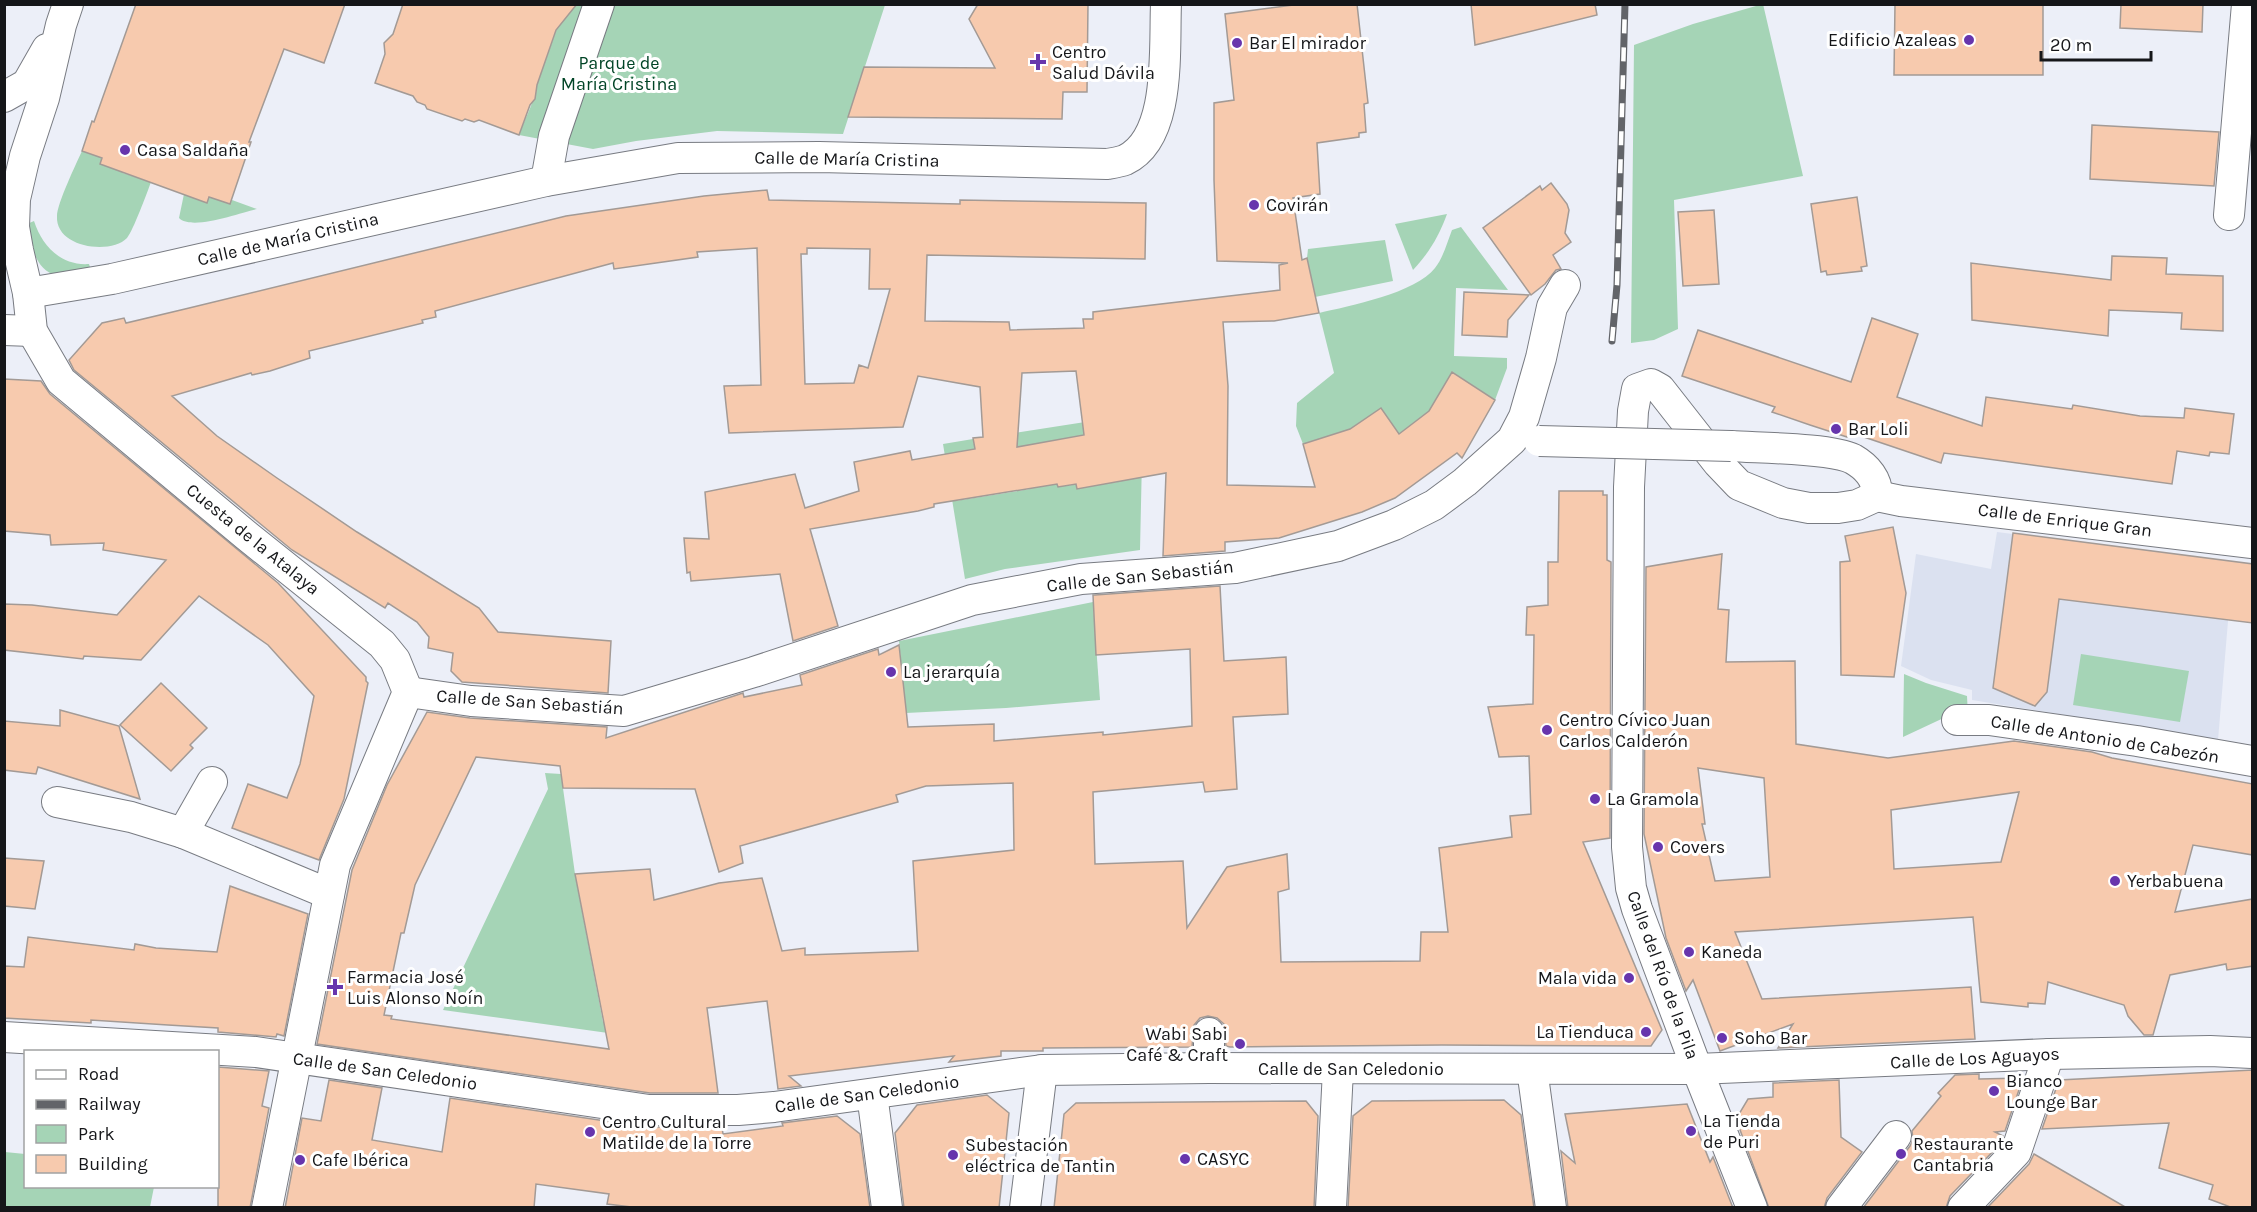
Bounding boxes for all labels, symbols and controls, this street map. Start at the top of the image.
scale bar [2041,24,2150,62]
place label: Edificio Azaleas [1828,29,1957,51]
place label: Bar El mirador [1249,32,1366,54]
marker: Edificio Azaleas [1962,33,1976,47]
text: 20 m [2050,34,2092,56]
marker: Bar El mirador [1230,36,1244,50]
place label: Centro Salud Dávila [1052,41,1155,84]
park label: Parque de María Cristina [561,52,677,95]
marker: Centro Salud Dávila [1029,53,1047,71]
place label: Casa Saldaña [137,139,249,161]
marker: Casa Saldaña [118,143,132,157]
street label: Calle de María Cristina [754,146,940,172]
place label: Covirán [1266,194,1329,216]
marker: Covirán [1247,198,1261,212]
street label: Calle de María Cristina [195,207,381,271]
place label: Bar Loli [1848,418,1909,440]
marker: Bar Loli [1829,422,1843,436]
street label: Cuesta de la Atalaya [182,478,324,600]
street label: Calle de Enrique Gran [1977,498,2153,542]
street label: Calle de San Sebastián [1046,555,1234,597]
place label: La jerarquía [903,661,1000,683]
marker: La jerarquía [884,665,898,679]
street label: Calle de San Sebastián [436,684,624,720]
place label: Centro Cívico Juan Carlos Calderón [1559,709,1711,752]
street label: Calle de Antonio de Cabezón [1989,710,2221,768]
marker: Centro Cívico Juan Carlos Calderón [1540,723,1554,737]
place label: La Gramola [1607,788,1699,810]
marker: La Gramola [1588,792,1602,806]
place label: Covers [1670,836,1725,858]
marker: Covers [1651,840,1665,854]
place label: Yerbabuena [2127,870,2224,892]
marker: Yerbabuena [2108,874,2122,888]
street label: Calle del Río de la Pila [1622,888,1704,1062]
place label: Kaneda [1701,941,1763,963]
marker: Kaneda [1682,945,1696,959]
place label: Farmacia José Luis Alonso Noín [347,966,483,1009]
place label: Mala vida [1538,967,1617,989]
marker: Mala vida [1622,971,1636,985]
marker: Farmacia José Luis Alonso Noín [328,980,342,994]
place label: La Tienduca [1536,1021,1634,1043]
place label: Wabi Sabi Café & Craft [1126,1023,1228,1066]
marker: La Tienduca [1639,1025,1653,1039]
place label: Soho Bar [1734,1027,1808,1049]
marker: Soho Bar [1715,1031,1729,1045]
marker: Wabi Sabi Café & Craft [1233,1037,1247,1051]
street label: Calle de Los Aguayos [1890,1043,2060,1073]
street label: Calle de San Celedonio [291,1047,479,1095]
legend [24,1050,219,1188]
street label: Calle de San Celedonio [1258,1058,1444,1080]
text: Road [78,1063,119,1085]
street label: Calle de San Celedonio [773,1070,961,1118]
place label: Bianco Lounge Bar [2006,1070,2098,1113]
marker: Bianco Lounge Bar [1987,1084,2001,1098]
text: Railway [78,1093,141,1115]
place label: La Tienda de Puri [1703,1110,1781,1153]
place label: Centro Cultural Matilde de la Torre [602,1111,752,1154]
text: Park [78,1123,115,1145]
marker: La Tienda de Puri [1684,1124,1698,1138]
marker: Centro Cultural Matilde de la Torre [583,1125,597,1139]
place label: Restaurante Cantabria [1913,1133,2014,1176]
place label: Subestación eléctrica de Tantin [965,1134,1115,1177]
marker: Restaurante Cantabria [1894,1147,1908,1161]
marker: Subestación eléctrica de Tantin [946,1148,960,1162]
place label: CASYC [1197,1148,1249,1170]
place label: Cafe Ibérica [312,1149,409,1171]
marker: CASYC [1178,1152,1192,1166]
text: Building [78,1153,148,1175]
marker: Cafe Ibérica [293,1153,307,1167]

